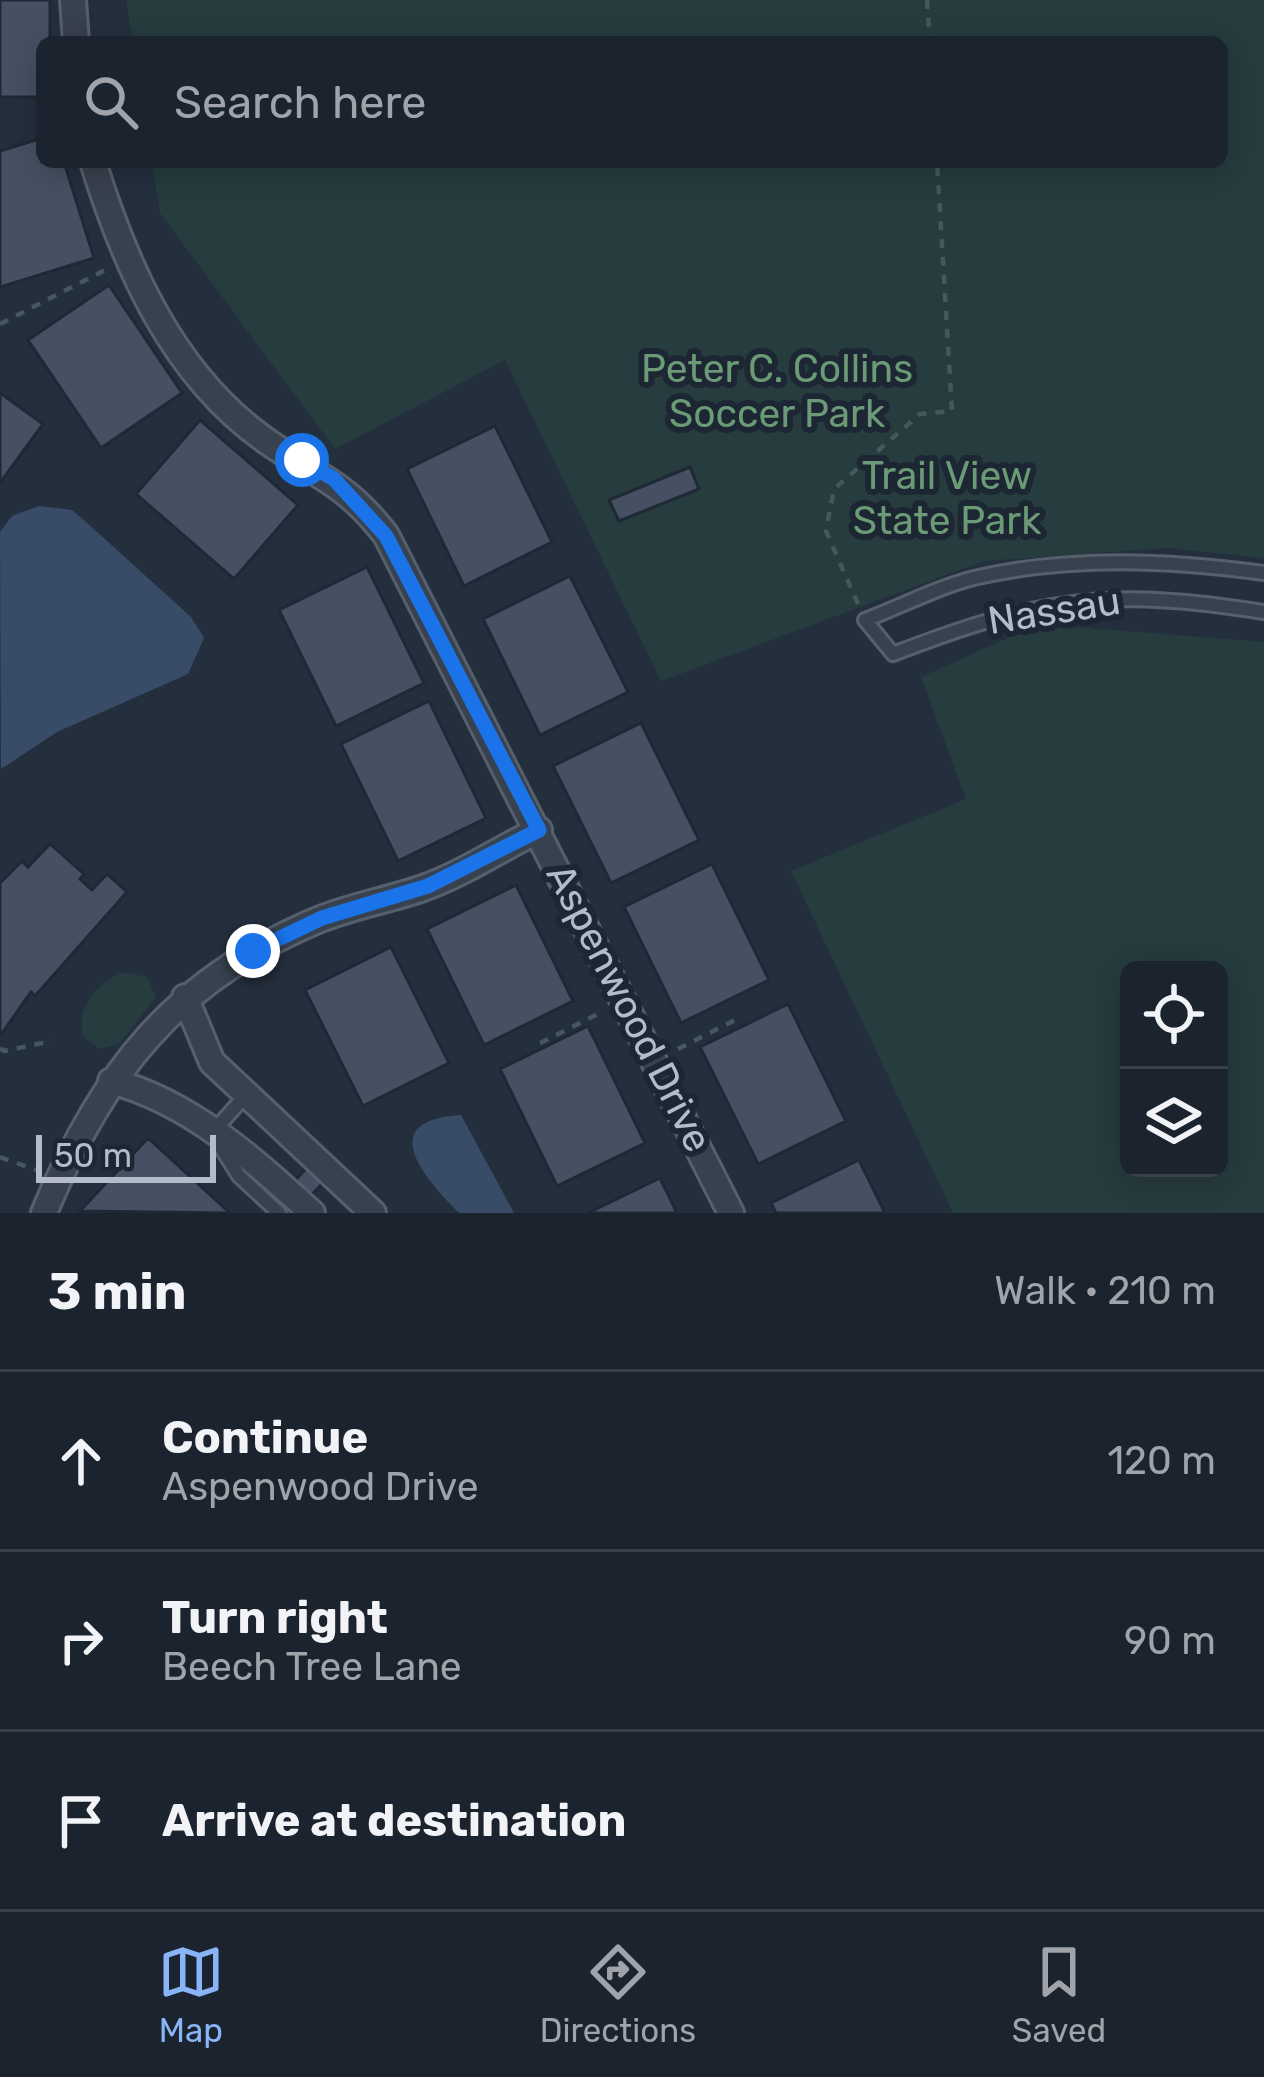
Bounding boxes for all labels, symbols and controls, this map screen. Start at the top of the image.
search box [36,36,1228,168]
icon: search [78,69,144,135]
text: Search here [174,76,426,129]
park label: Peter C. Collins Soccer Park [641,346,913,437]
route start [275,433,329,487]
park label: Trail View State Park [853,453,1041,544]
street label: Nassau [985,578,1123,644]
street label: Aspenwood Drive [537,857,721,1159]
route end [226,924,280,978]
map controls [1120,961,1228,1177]
button: locate [1120,961,1228,1069]
button: layers [1120,1069,1228,1177]
scale bar [36,1129,216,1182]
text: 50 m [54,1136,132,1175]
text: 3 min [48,1261,187,1322]
text: Walk · 210 m [994,1268,1216,1314]
text: Continue [162,1411,368,1464]
icon: ahead [48,1428,114,1494]
text: 120 m [1107,1438,1216,1484]
text: Aspenwood Drive [162,1464,479,1510]
text: Turn right [162,1591,388,1644]
icon: right [48,1608,114,1674]
text: 90 m [1124,1618,1216,1664]
text: Beech Tree Lane [162,1644,462,1690]
icon: arrive [48,1788,114,1854]
text: Arrive at destination [162,1794,627,1847]
tab: Map [158,1939,224,2050]
tab: Directions [540,1939,696,2050]
tab: Saved [1012,1939,1106,2050]

